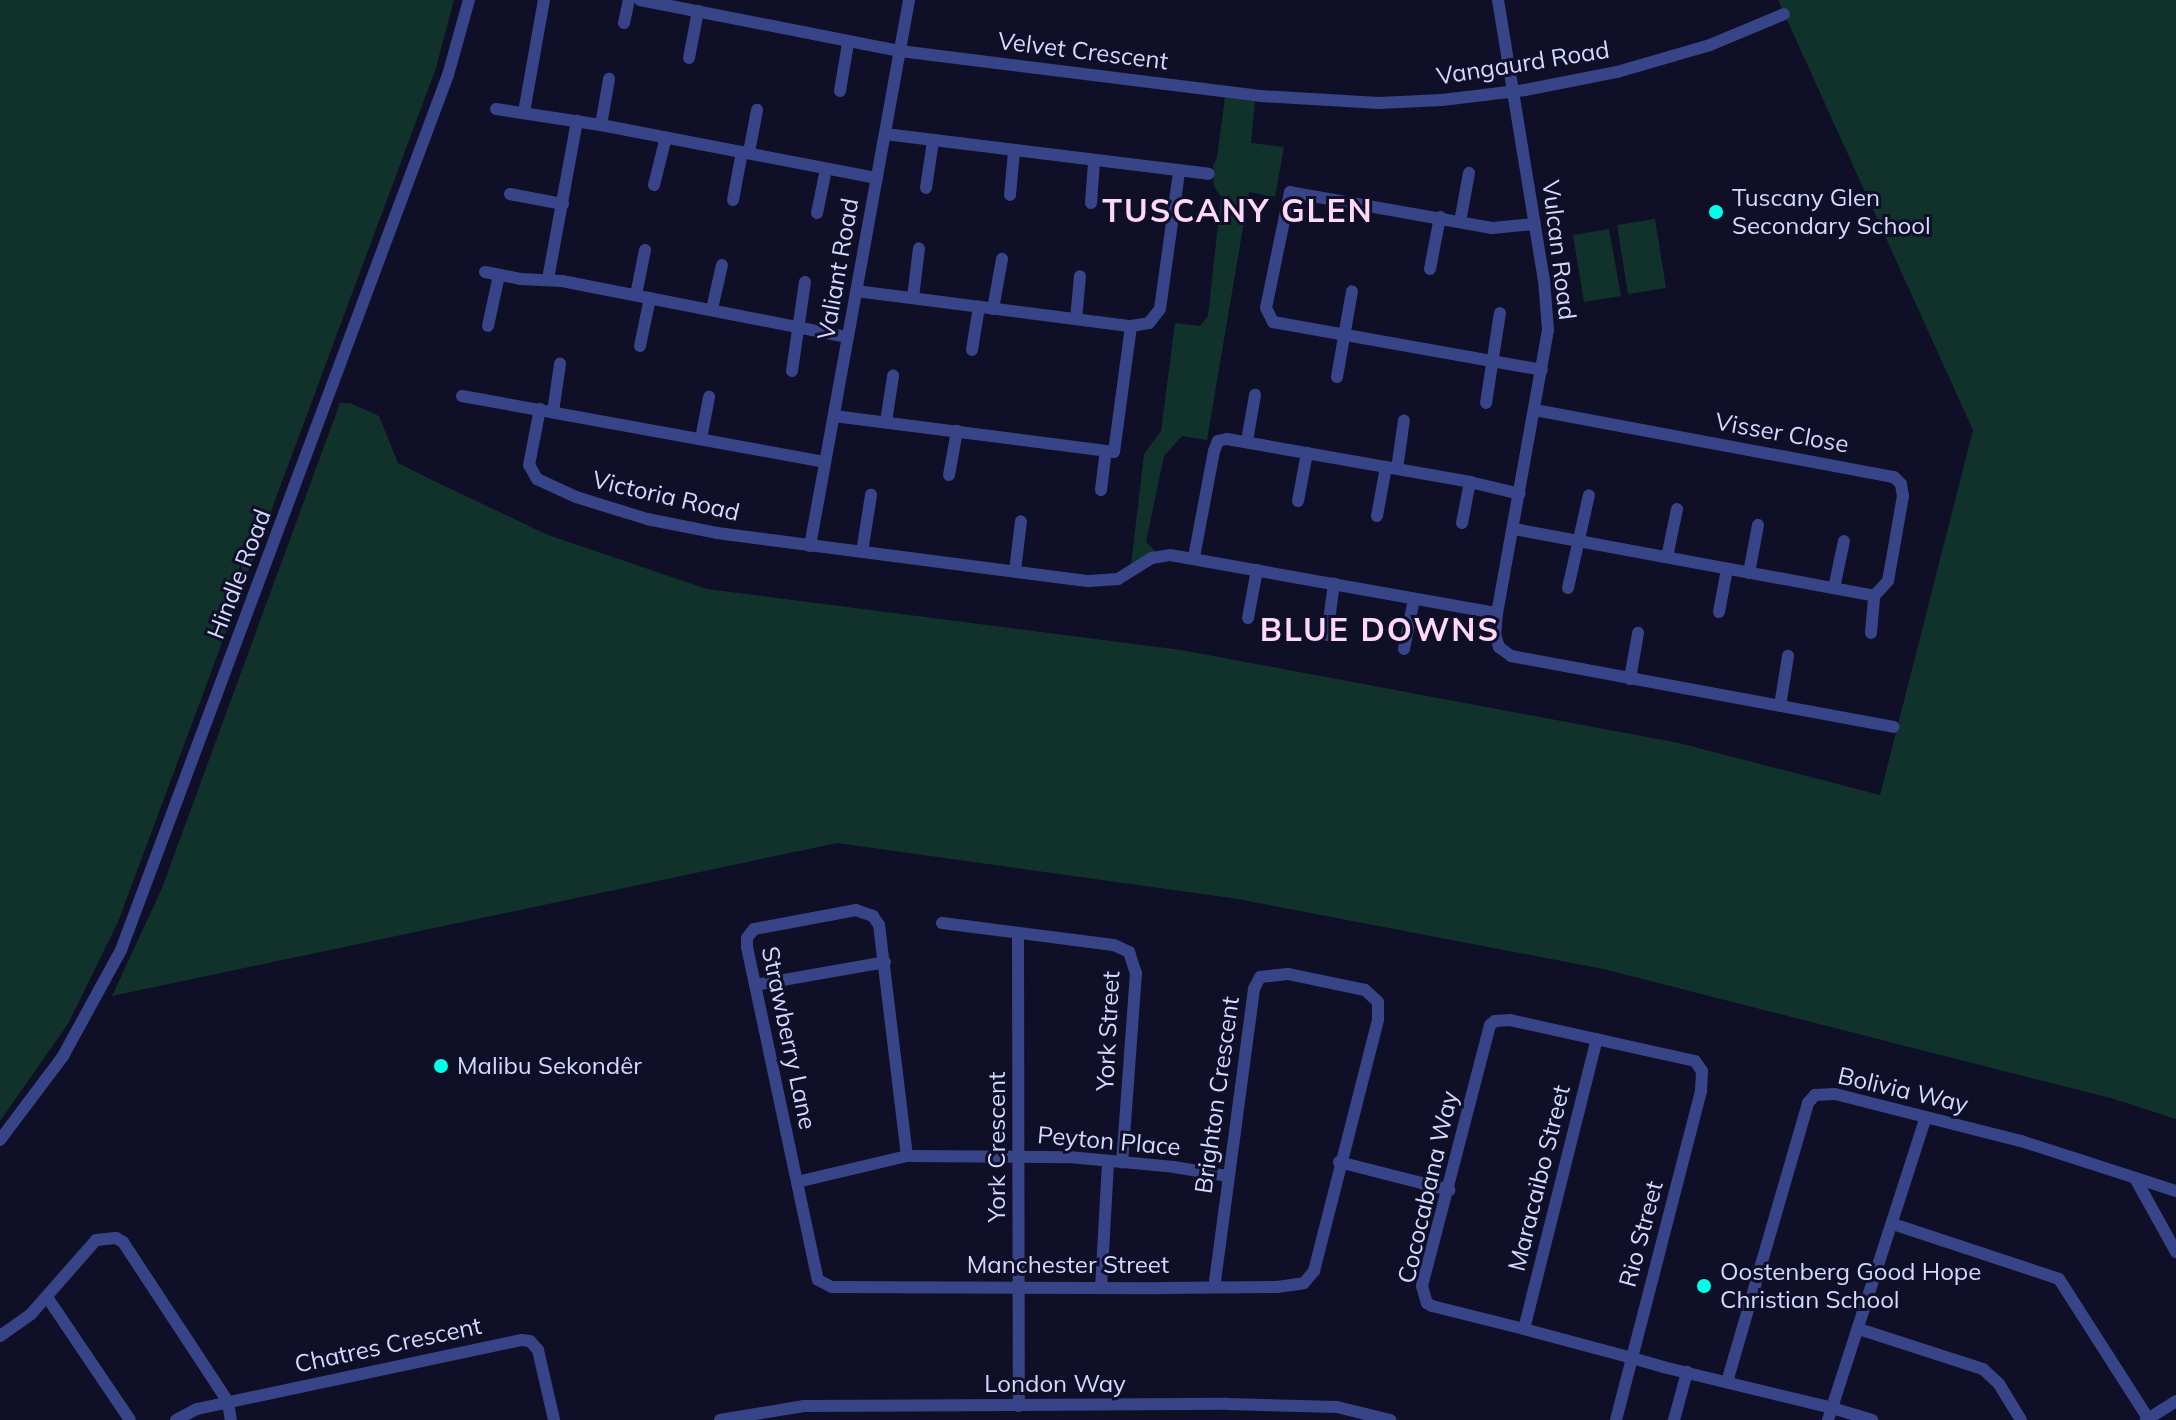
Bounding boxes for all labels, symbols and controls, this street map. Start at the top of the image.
street label: Velvet Crescent [996,26,1170,76]
street label: Vangaurd Road [1435,35,1611,91]
street label: Vulcan Road [1536,179,1582,321]
place label: Tuscany Glen Secondary School [1732,184,1931,240]
district label: TUSCANY GLEN [1102,191,1374,229]
street label: Valiant Road [811,196,865,342]
marker: Tuscany Glen Secondary School [1707,203,1725,221]
street label: Visser Close [1713,407,1851,459]
street label: Victoria Road [590,465,742,527]
street label: Hindle Road [201,505,277,643]
district label: BLUE DOWNS [1260,610,1500,648]
street label: Strawberry Lane [756,944,822,1132]
street label: York Street [1090,970,1126,1092]
street label: Brighton Crescent [1189,995,1245,1195]
place label: Malibu Sekondêr [457,1052,642,1080]
marker: Malibu Sekondêr [432,1057,450,1075]
street label: Bolivia Way [1835,1061,1971,1119]
street label: York Crescent [983,1072,1011,1222]
street label: Maracaibo Street [1502,1082,1576,1274]
street label: Cococabana Way [1392,1088,1464,1286]
street label: Peyton Place [1036,1120,1182,1162]
street label: Rio Street [1613,1178,1669,1290]
street label: Manchester Street [967,1251,1169,1279]
place label: Oostenberg Good Hope Christian School [1720,1258,1981,1314]
marker: Oostenberg Good Hope Christian School [1695,1277,1713,1295]
street label: Chatres Crescent [292,1311,484,1379]
street label: London Way [984,1370,1126,1398]

